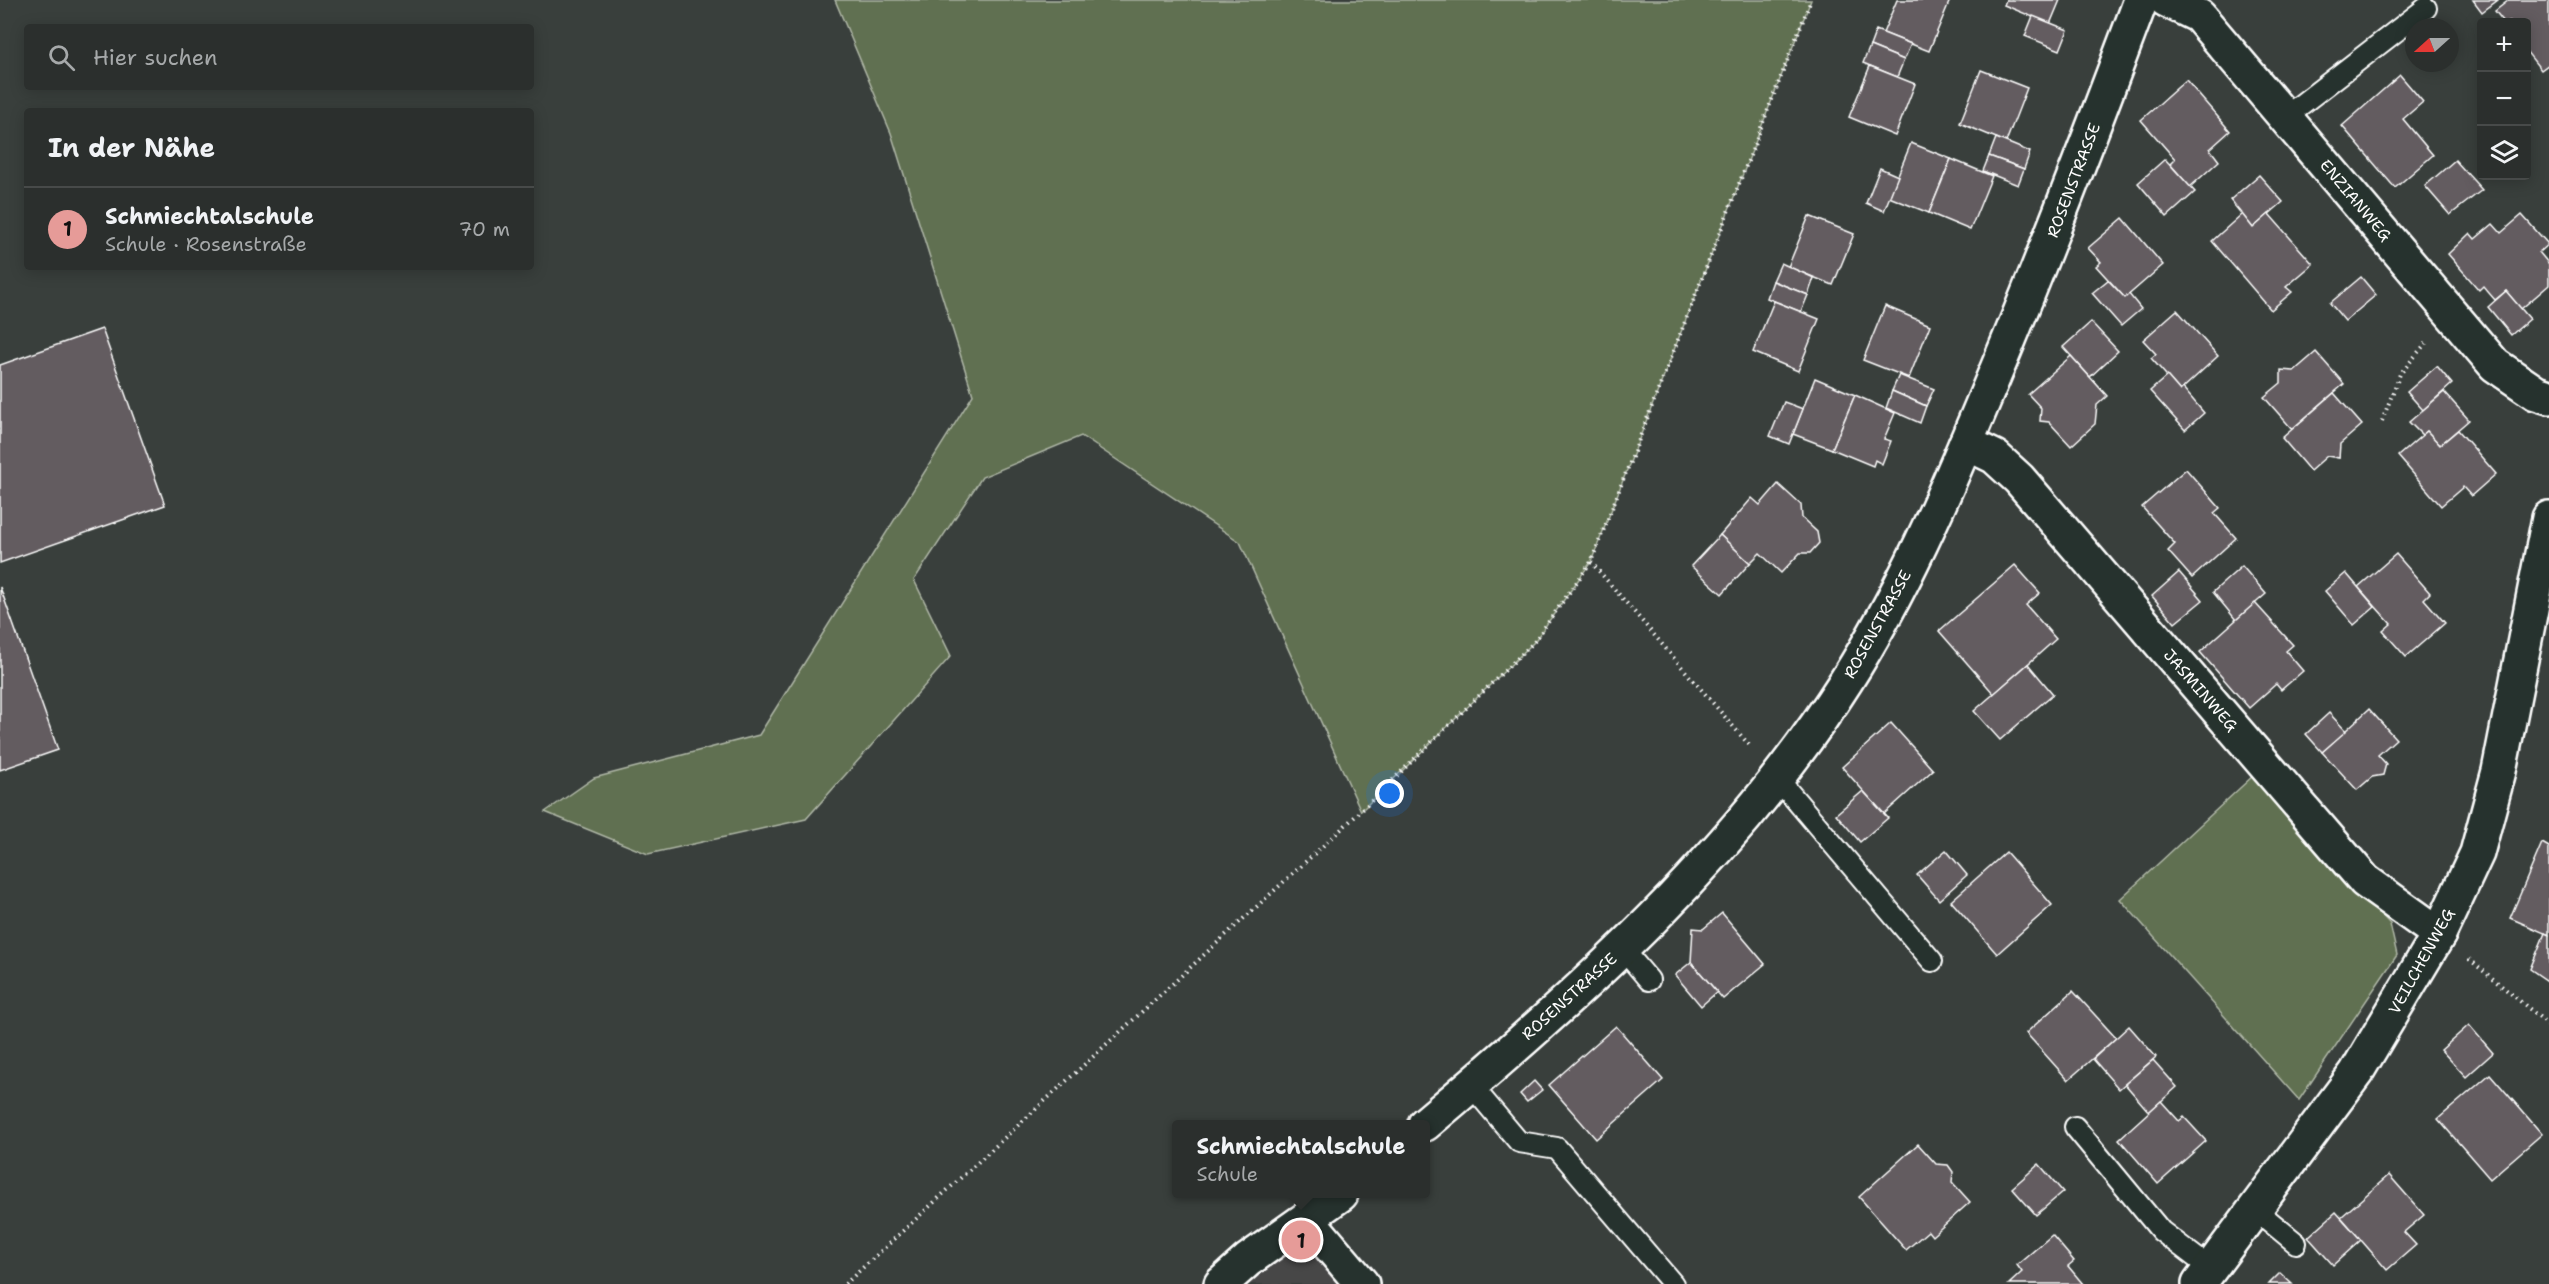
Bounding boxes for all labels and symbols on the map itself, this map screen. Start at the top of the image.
north arrow [2405,18,2459,72]
street label: ROSENSTRASSE [2042,120,2105,240]
street label: ENZIANWEG [2315,155,2396,246]
street label: ROSENSTRASSE [1839,566,1916,682]
street label: JASMINWEG [2159,645,2242,736]
your location [1375,779,1404,808]
street label: VEILCHENWEG [2384,905,2459,1018]
street label: ROSENSTRASSE [1517,948,1621,1045]
pin: 1 [1282,1218,1320,1262]

